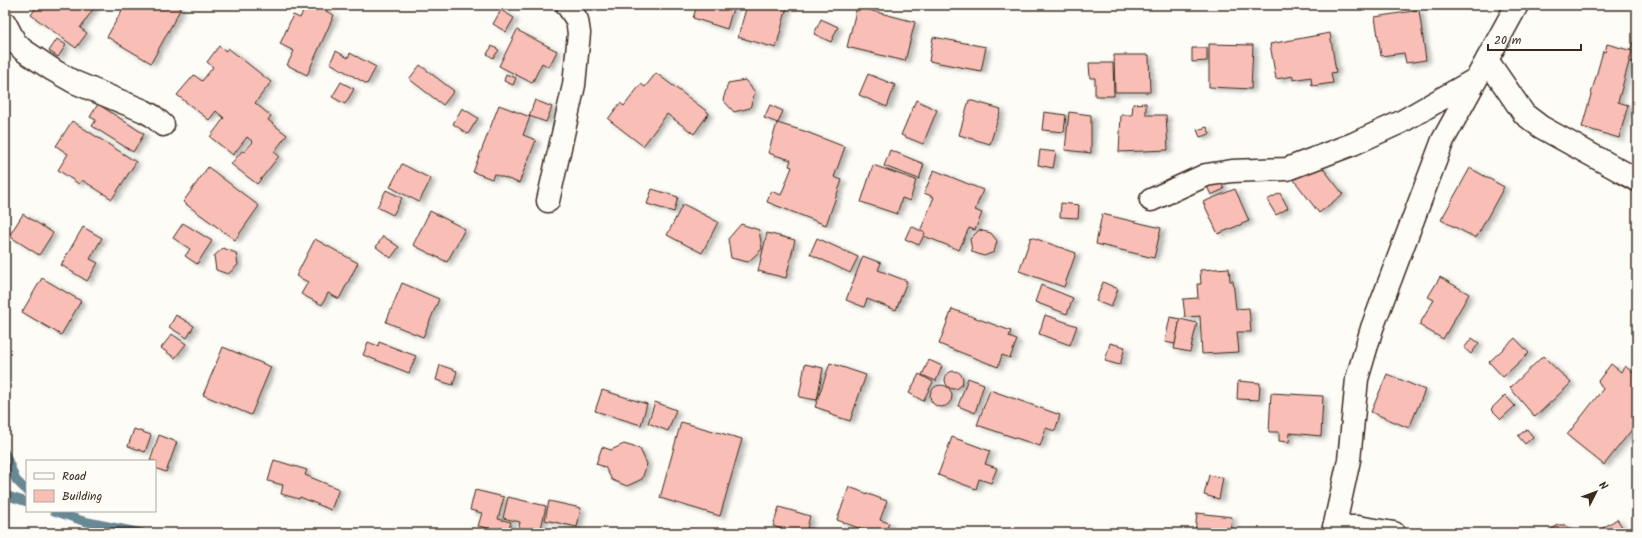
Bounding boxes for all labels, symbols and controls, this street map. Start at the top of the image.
scale bar [1488,26,1581,52]
text: 20 m [1494,31,1522,50]
legend [26,460,156,512]
text: Road [62,467,87,486]
north arrow [1576,472,1616,512]
text: N [1594,477,1612,495]
text: Building [62,487,102,506]

